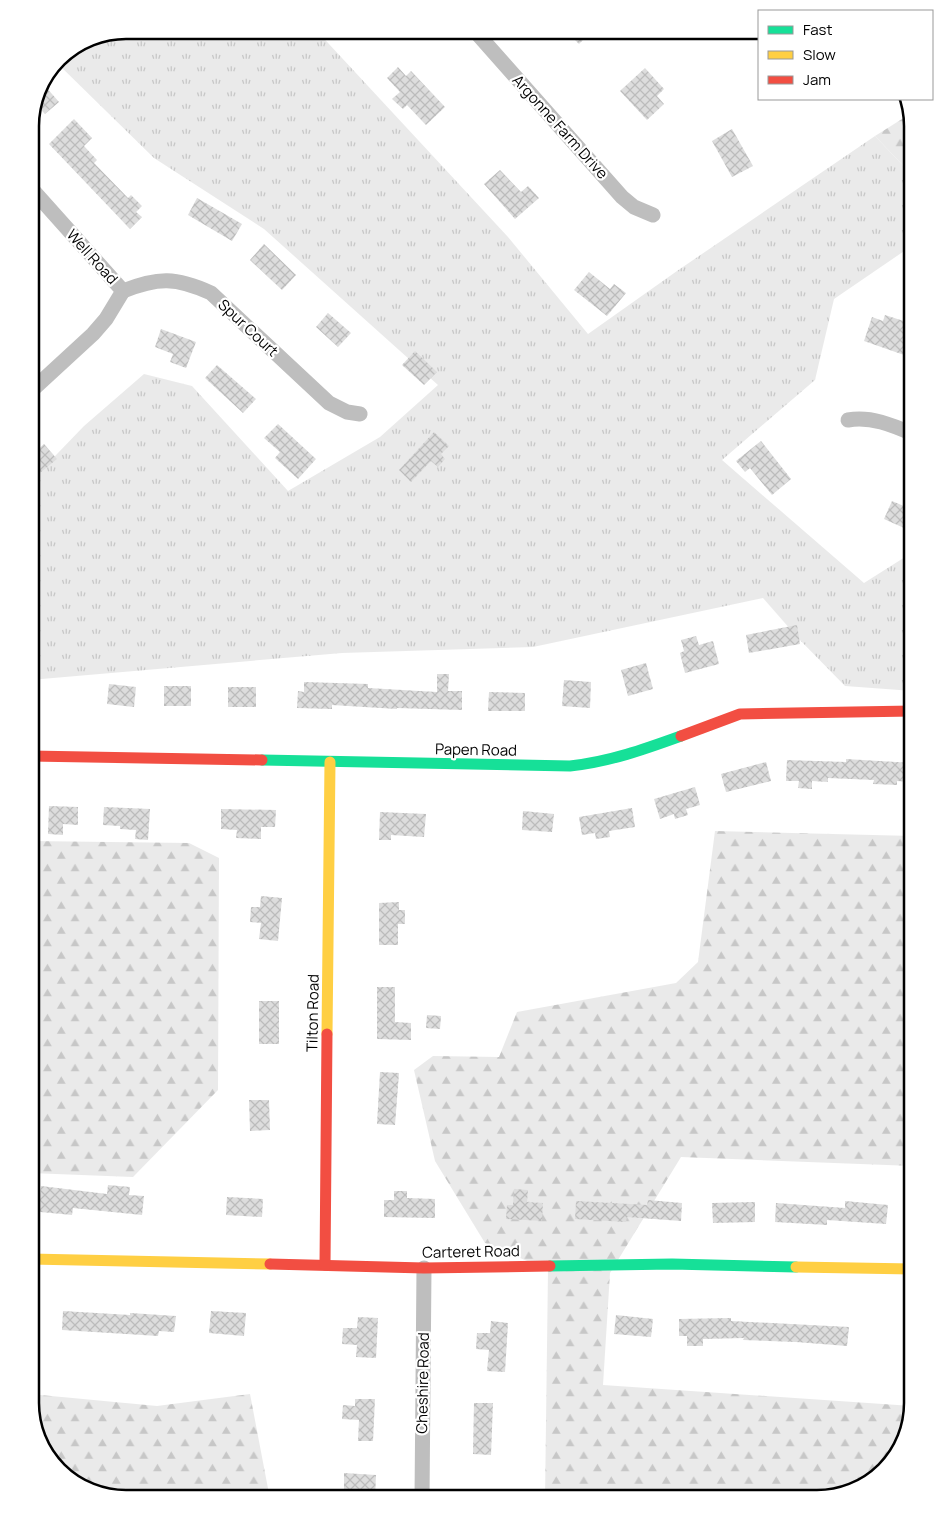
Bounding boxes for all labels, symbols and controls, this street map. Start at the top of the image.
legend [758,10,933,100]
text: Fast [803,19,832,40]
text: Slow [803,44,836,65]
text: Jam [803,69,831,90]
street label: Argonne Farm Drive [508,70,613,184]
street label: Well Road [62,225,123,289]
street label: Spur Court [214,294,283,361]
street label: Papen Road [435,738,517,761]
street label: Tilton Road [301,974,324,1052]
street label: Carteret Road [422,1240,520,1263]
street label: Cheshire Road [411,1332,434,1434]

